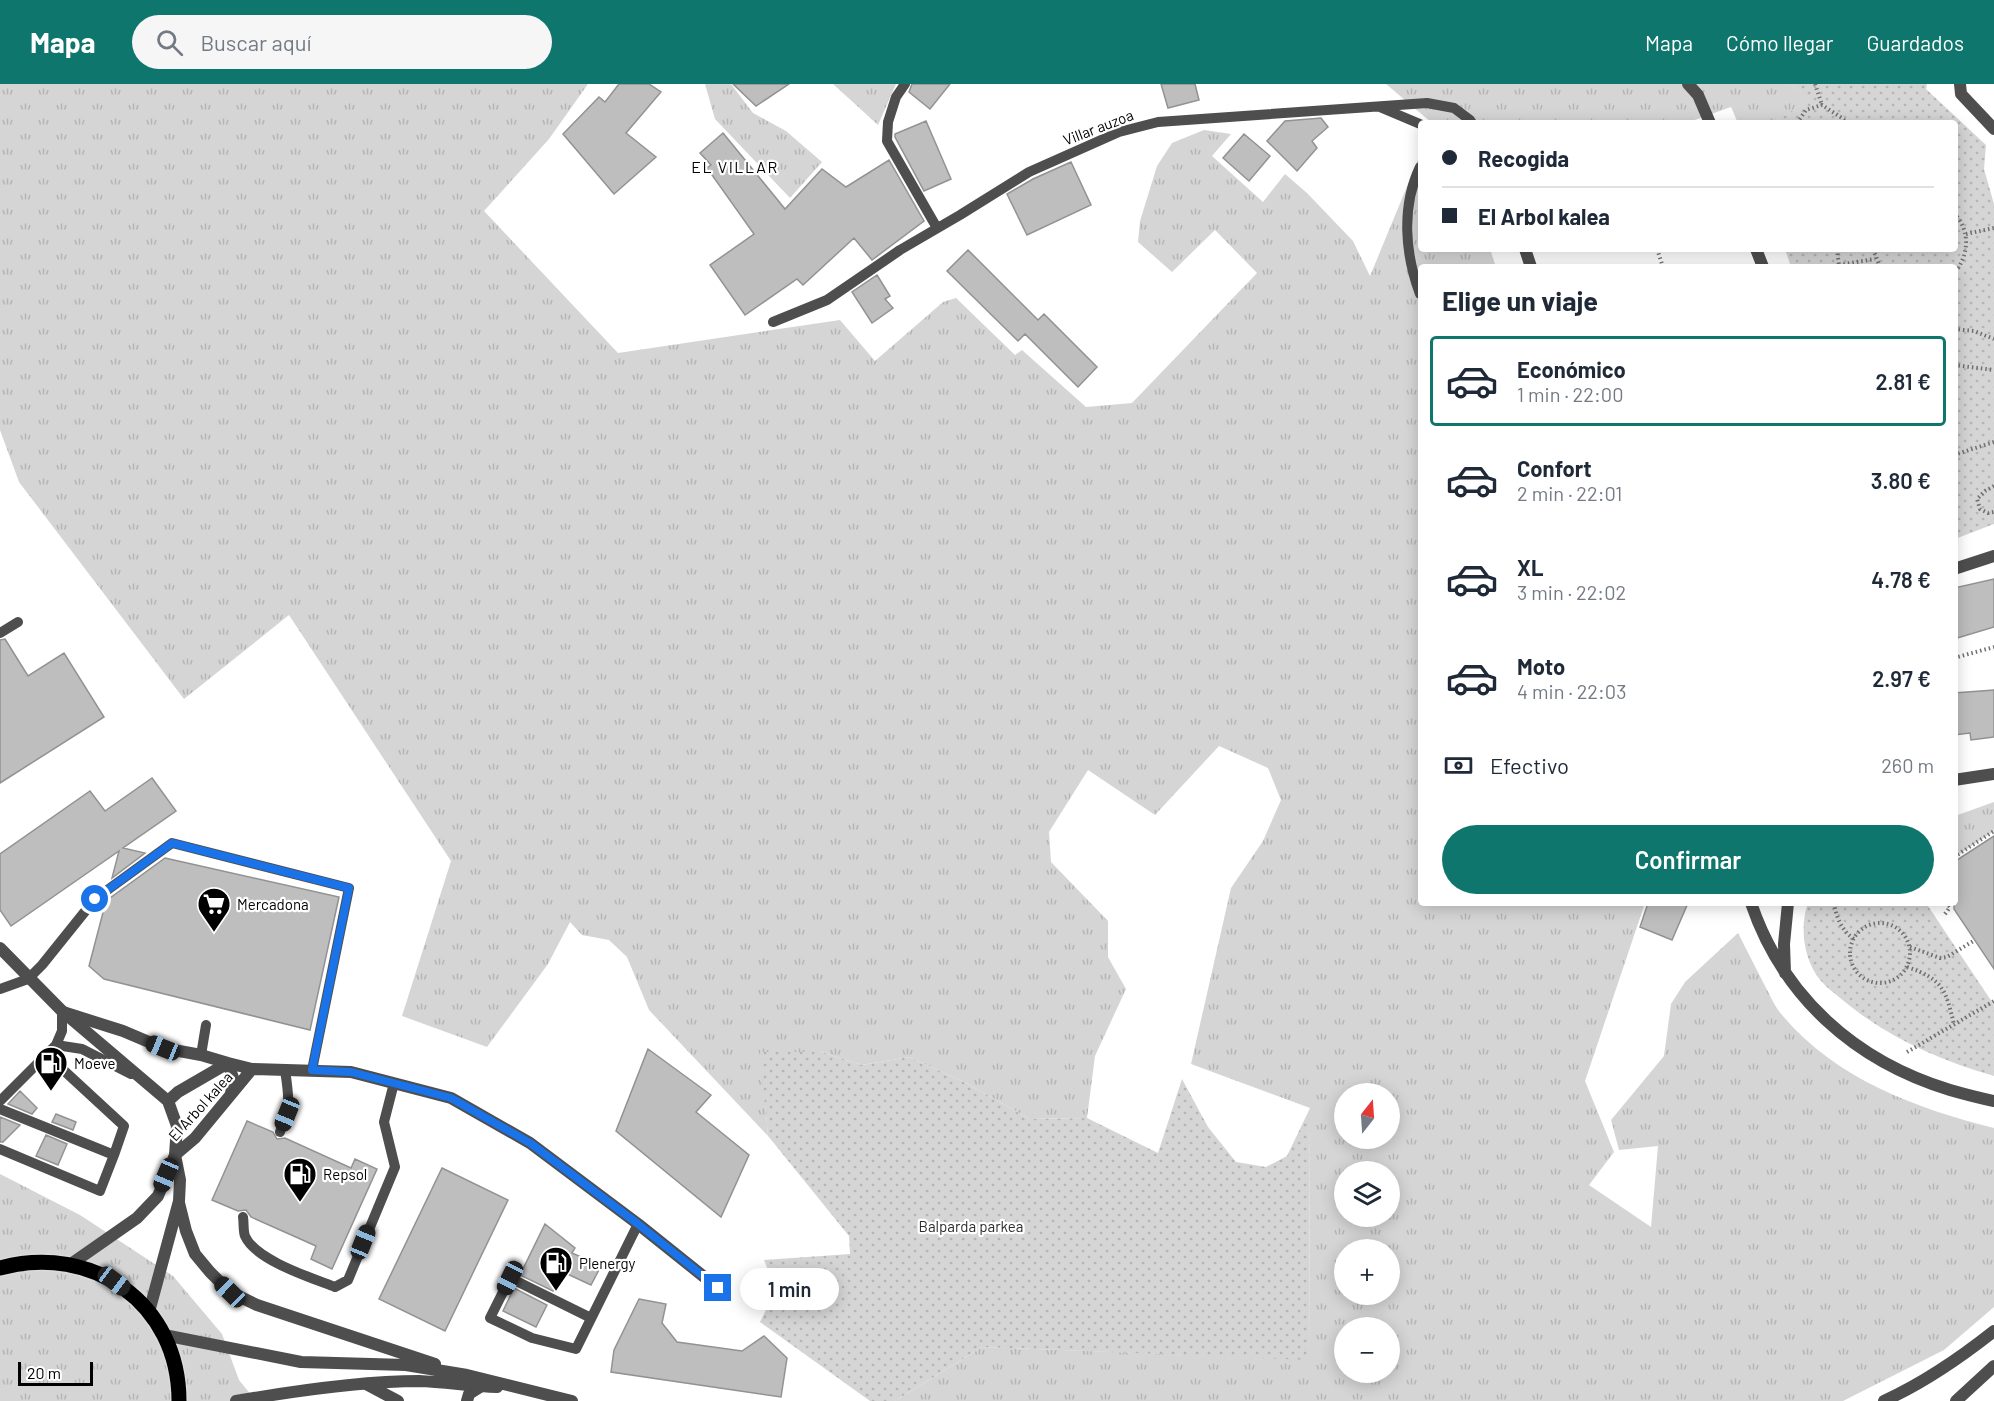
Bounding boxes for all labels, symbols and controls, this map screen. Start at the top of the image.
search box [132,15,552,69]
text: Mapa [30,25,96,59]
icon: search [153,26,186,59]
text: Buscar aquí [201,29,311,55]
text: Mapa [1645,30,1693,55]
text: Cómo llegar [1726,30,1833,55]
text: Guardados [1866,30,1964,55]
street label: Villar auzoa [1060,105,1136,149]
text: Recogida [1478,145,1569,171]
district label: EL VILLAR [691,157,779,176]
text: El Arbol kalea [1478,203,1610,229]
text: Elige un viaje [1442,284,1598,316]
icon: car [1445,354,1499,408]
text: Económico [1517,356,1626,382]
text: 2.81 € [1875,368,1931,394]
text: 1 min · 22:00 [1517,382,1623,406]
icon: car [1445,453,1499,507]
text: Confort [1517,455,1592,481]
text: 3.80 € [1871,467,1931,493]
text: 2 min · 22:01 [1517,481,1622,505]
icon: car [1445,552,1499,606]
text: XL [1517,554,1543,580]
text: 4.78 € [1871,566,1931,592]
text: 3 min · 22:02 [1517,580,1626,604]
icon: car [1445,651,1499,705]
text: Moto [1517,653,1565,679]
text: 2.97 € [1872,665,1931,691]
text: 4 min · 22:03 [1517,679,1626,703]
icon: cash [1442,749,1475,782]
text: Efectivo [1490,752,1569,778]
text: 260 m [1881,753,1934,777]
button: Confirmar [1442,825,1934,894]
route start [81,885,108,912]
supermarket icon: Mercadona [196,886,232,933]
place label: Mercadona [237,895,309,913]
car [143,1033,183,1063]
fuel station icon: Moeve [33,1045,69,1092]
place label: Moeve [74,1054,116,1072]
street label: El Arbol kalea [164,1068,236,1144]
north arrow [1334,1083,1400,1149]
map controls [1334,1083,1400,1383]
car [272,1094,302,1134]
car [151,1155,181,1195]
fuel station icon: Repsol [282,1156,318,1203]
button: layers [1334,1161,1400,1227]
place label: Repsol [323,1165,367,1183]
park label: Balparda parkea [919,1217,1023,1235]
car [348,1222,378,1262]
button: + [1334,1239,1400,1305]
fuel station icon: Plenergy [538,1245,574,1292]
place label: Plenergy [579,1254,636,1272]
car [494,1258,526,1298]
car [94,1263,134,1299]
callout: 1 min [739,1267,838,1309]
car [211,1273,249,1311]
route end [704,1274,731,1301]
text: 1 min [768,1277,811,1301]
button: − [1334,1317,1400,1383]
scale bar [18,1359,93,1386]
text: 20 m [27,1363,61,1382]

